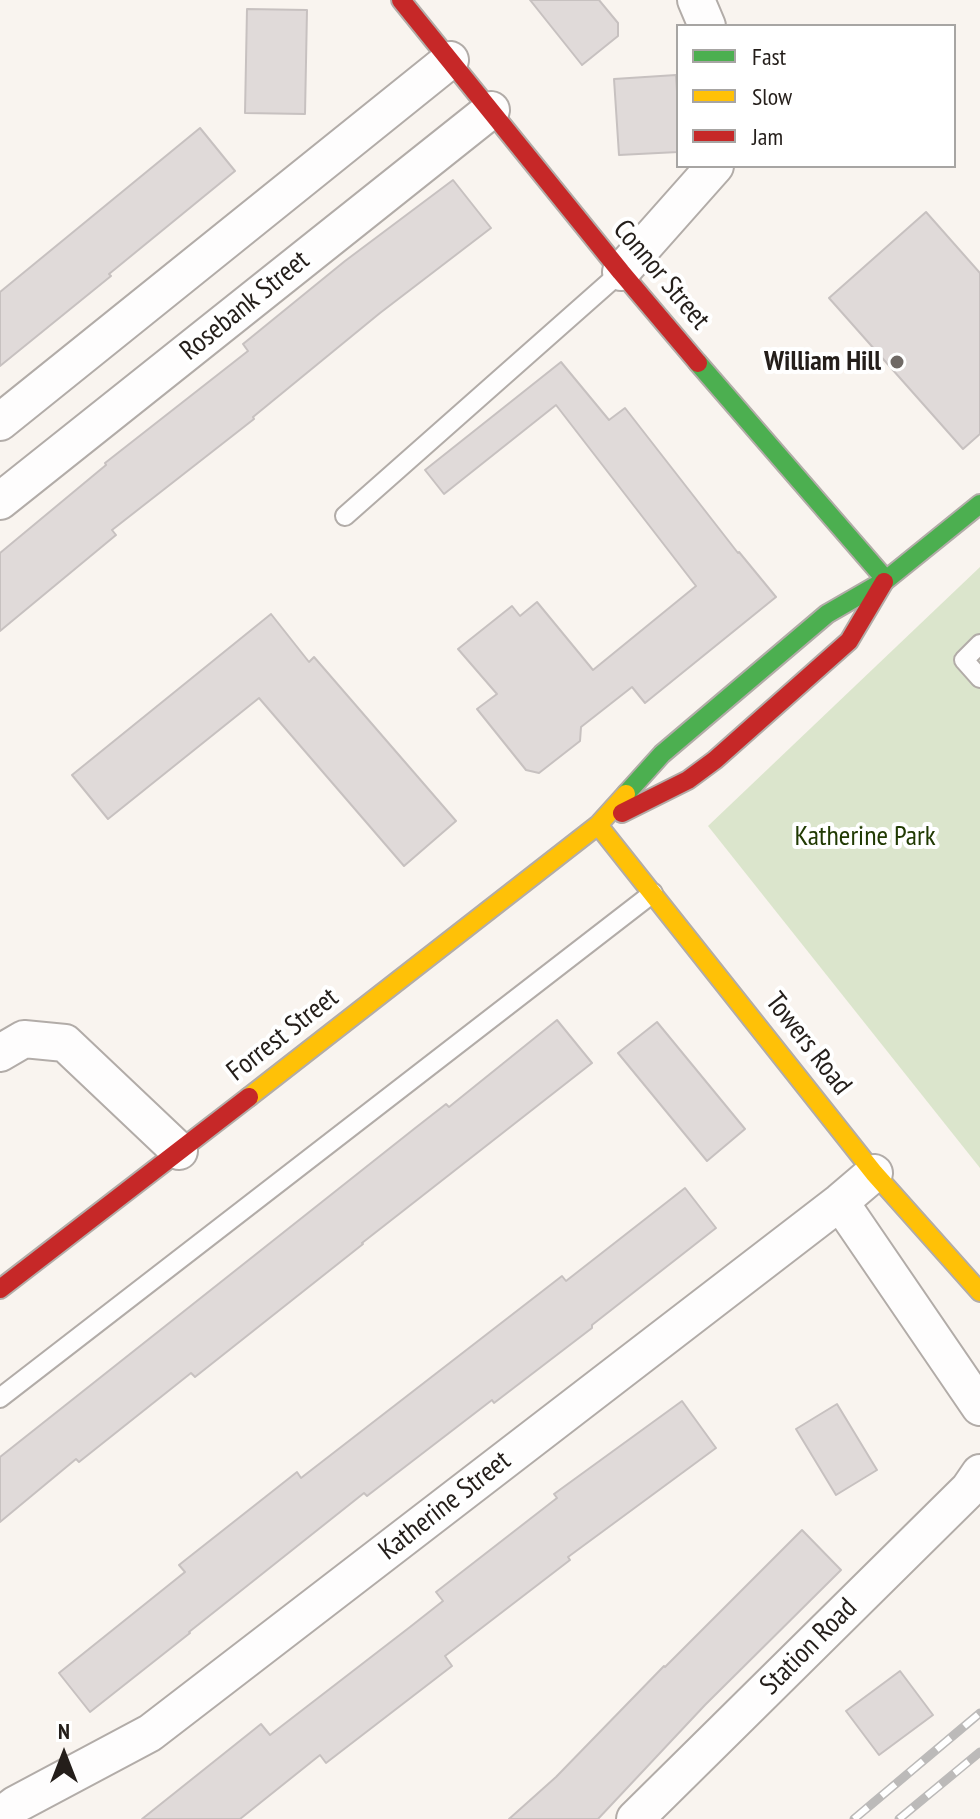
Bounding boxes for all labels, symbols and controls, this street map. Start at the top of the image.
legend [676,24,956,168]
text: Fast [752,41,786,72]
text: Slow [752,81,792,112]
text: Jam [752,121,783,152]
street label: Connor Street [606,213,716,337]
street label: Rosebank Street [174,244,316,368]
place label: William Hill [764,345,881,379]
marker: William Hill [888,353,906,371]
park label: Katherine Park [794,820,936,854]
street label: Forrest Street [221,981,345,1089]
street label: Towers Road [758,986,858,1102]
street label: Katherine Street [373,1444,517,1568]
street label: Station Road [754,1592,864,1702]
north arrow [24,1715,104,1795]
text: N [58,1717,70,1745]

